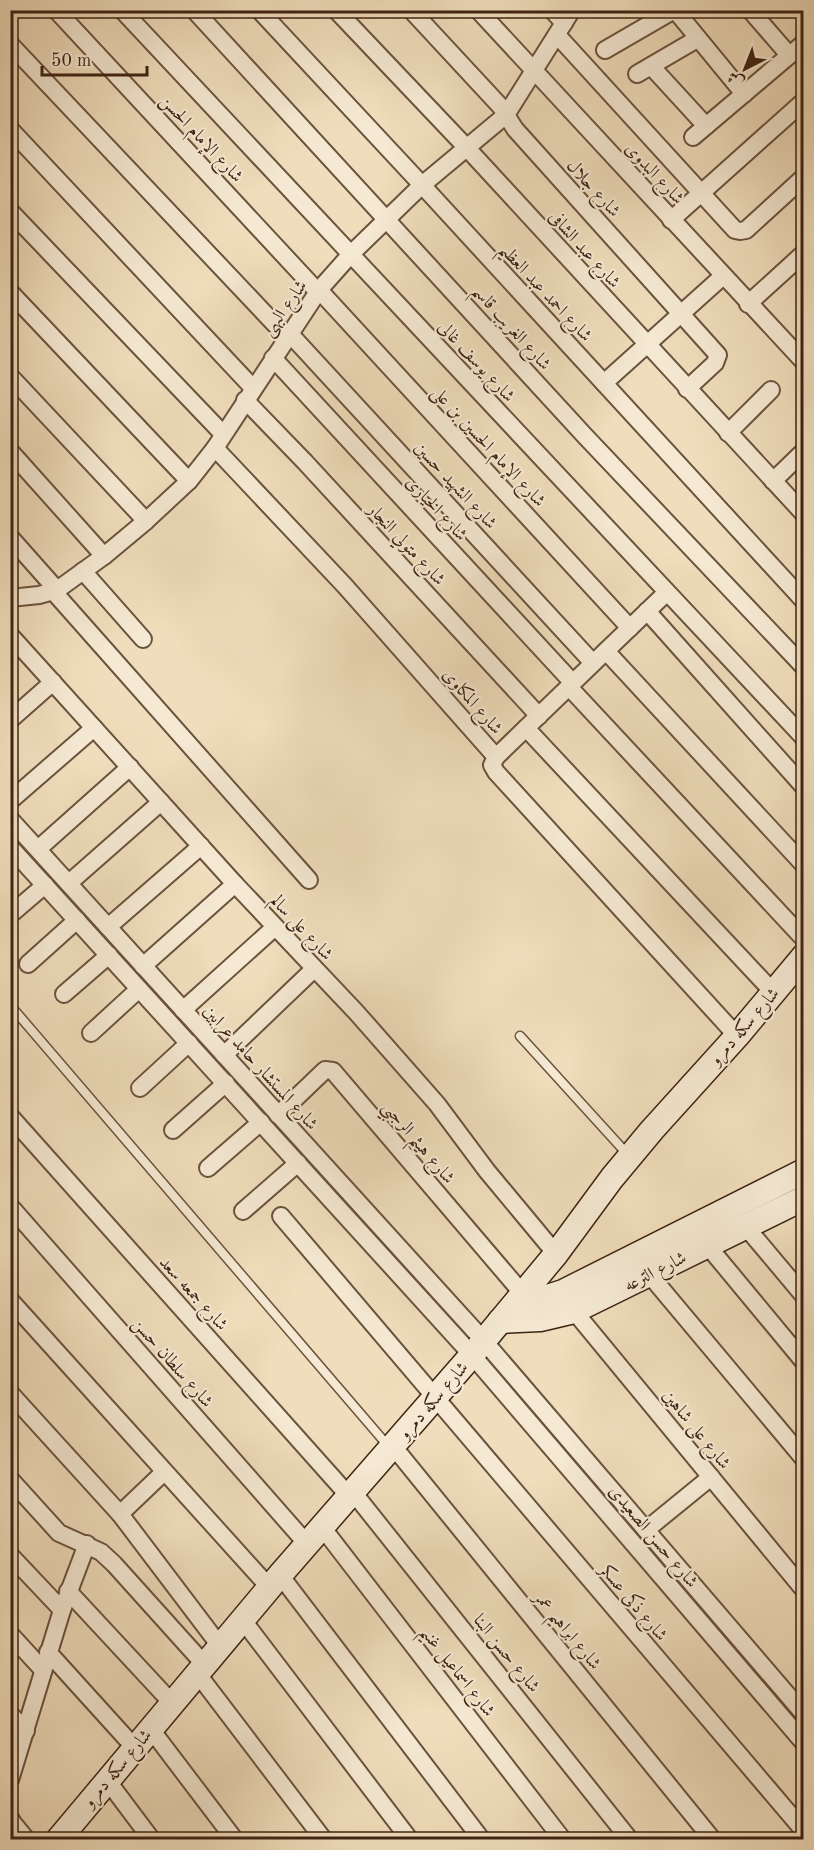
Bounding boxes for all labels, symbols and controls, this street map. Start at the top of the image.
scale bar [42,39,147,77]
north arrow [715,39,775,99]
text: 50 m [51,52,91,70]
text: ش [725,67,748,90]
street label: شارع الإمام الحسن [152,91,246,190]
street label: شارع البدوى [618,139,687,211]
street label: شارع جلال [559,156,624,224]
street label: شارع عبد الشافى [541,208,623,295]
street label: شارع احمد عبد العظيم [490,240,595,351]
street label: شارع البهى [259,277,315,343]
street label: شارع الغريب قاسم [463,282,554,379]
street label: شارع يوسف غالى [431,318,518,409]
street label: شارع الإمام الحسين بن على [424,383,549,515]
street label: شارع الشهيد حسين [407,439,500,536]
street label: شارع الخيارى [398,473,470,548]
street label: شارع متولي النجار [359,499,448,592]
street label: شارع المكاوى [435,665,506,741]
street label: شارع على سالم [262,891,336,968]
street label: شارع سكه دمرو [704,984,787,1074]
street label: شارع المستشار حامد عرابين [196,1002,321,1137]
street label: شارع هيثم الرجبي [372,1098,458,1193]
street label: شارع الترعه [621,1249,692,1300]
street label: شارع جمعه سعد [152,1253,231,1338]
street label: شارع سلطان حسن [125,1314,216,1414]
street label: شارع سكه دمرو [393,1358,476,1448]
street label: شارع على شاهين [655,1386,734,1476]
street label: شارع حسن الصعيدى [601,1482,701,1595]
street label: شارع ذكى عسكر [591,1557,673,1648]
street label: شارع ابراهيم عمر [523,1587,604,1678]
street label: شارع حسن البنا [466,1611,543,1699]
street label: شارع اسماعيل غنيم [410,1623,498,1725]
street label: شارع سكه دمرو [78,1725,159,1816]

